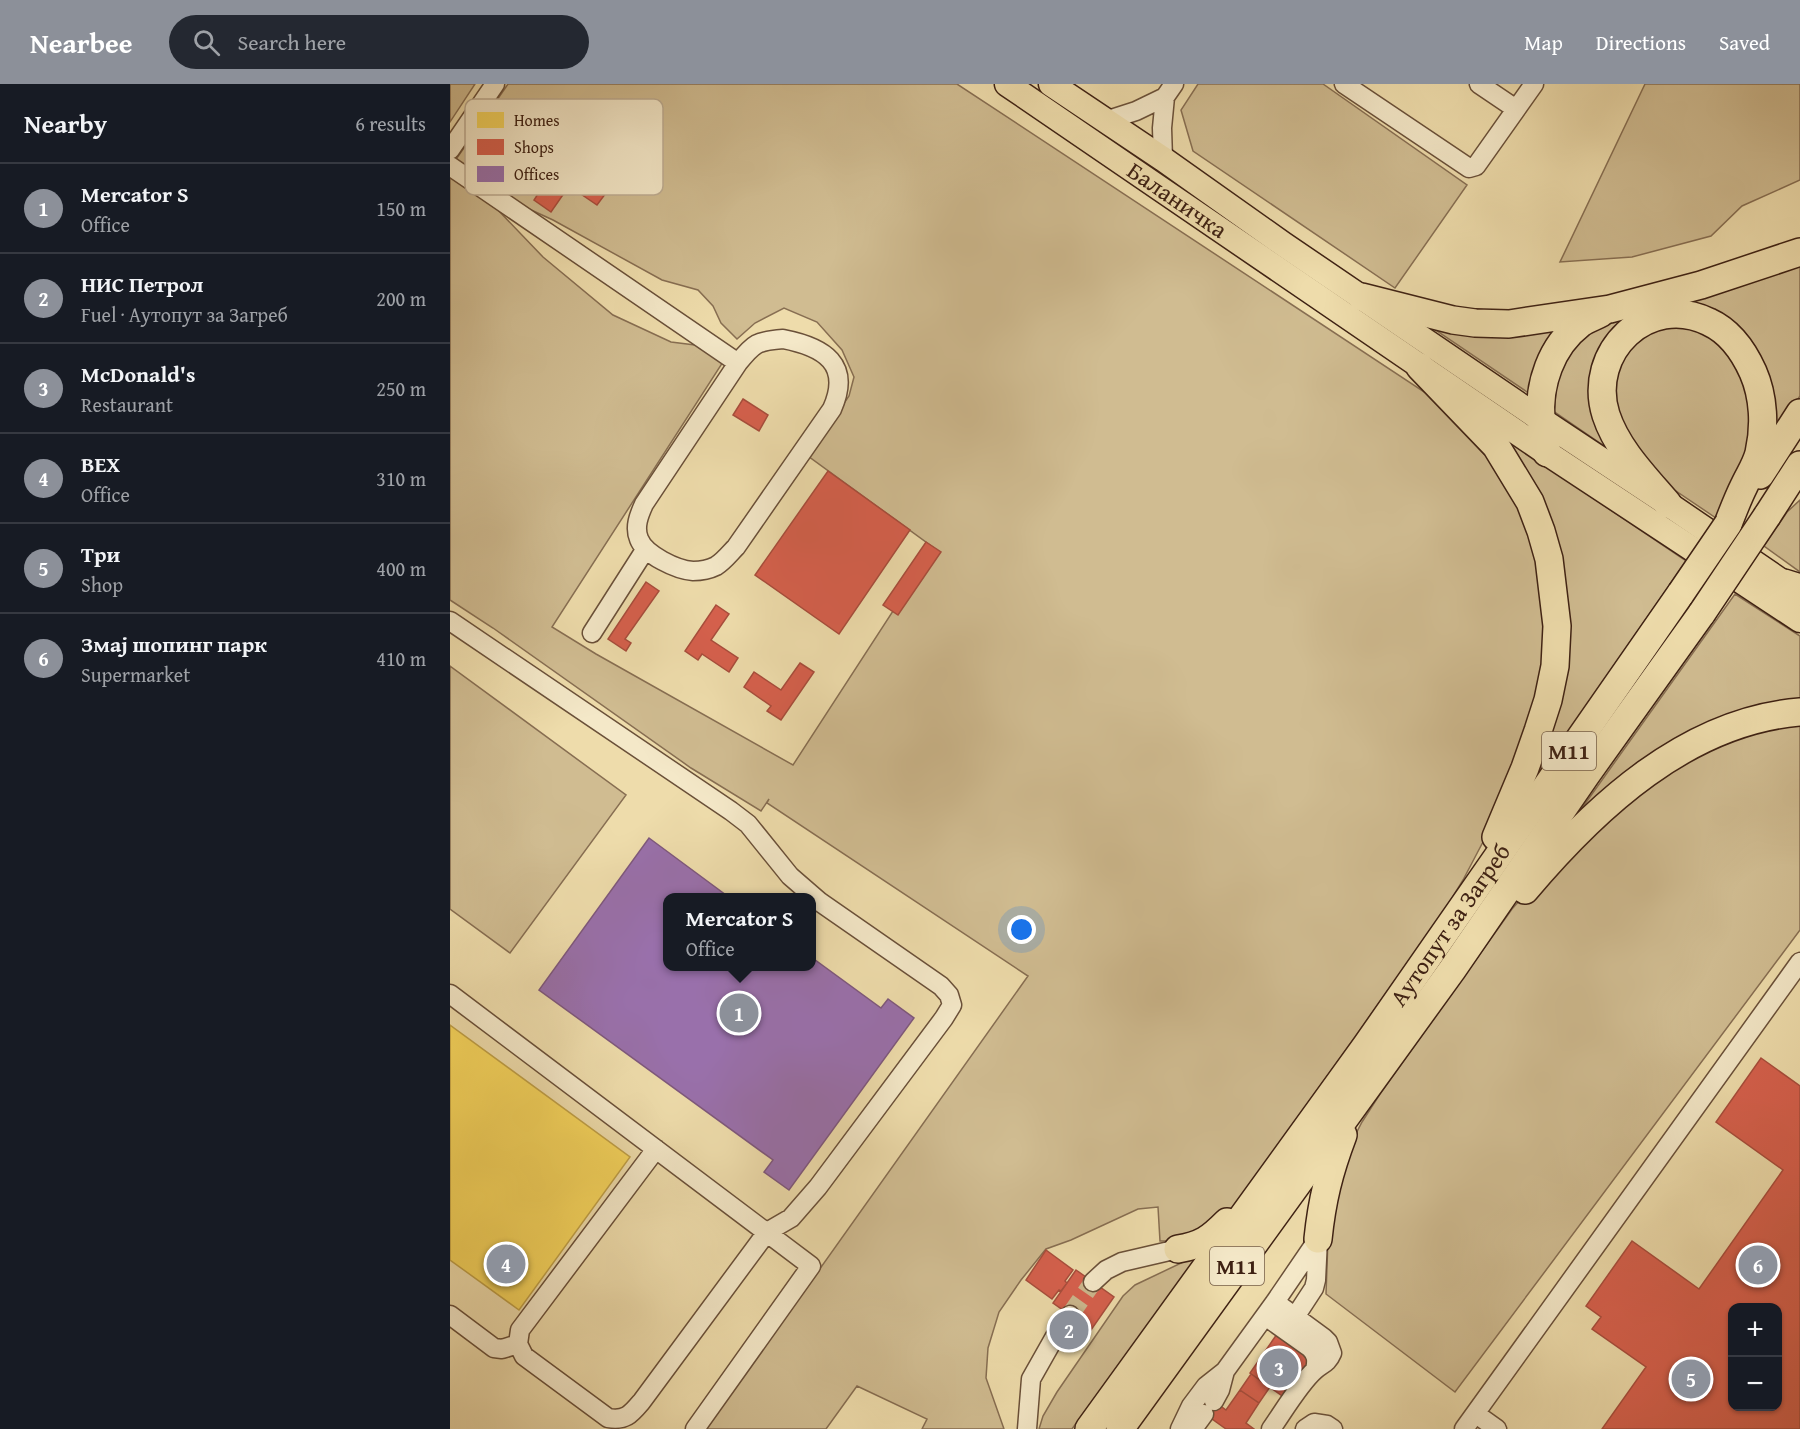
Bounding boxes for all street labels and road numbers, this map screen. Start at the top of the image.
street label: Баланичка [1120,153,1235,247]
road number: M11 [1542,732,1596,770]
street label: Аутопут за Загреб [1381,836,1519,1013]
road number: M11 [1210,1247,1264,1285]

